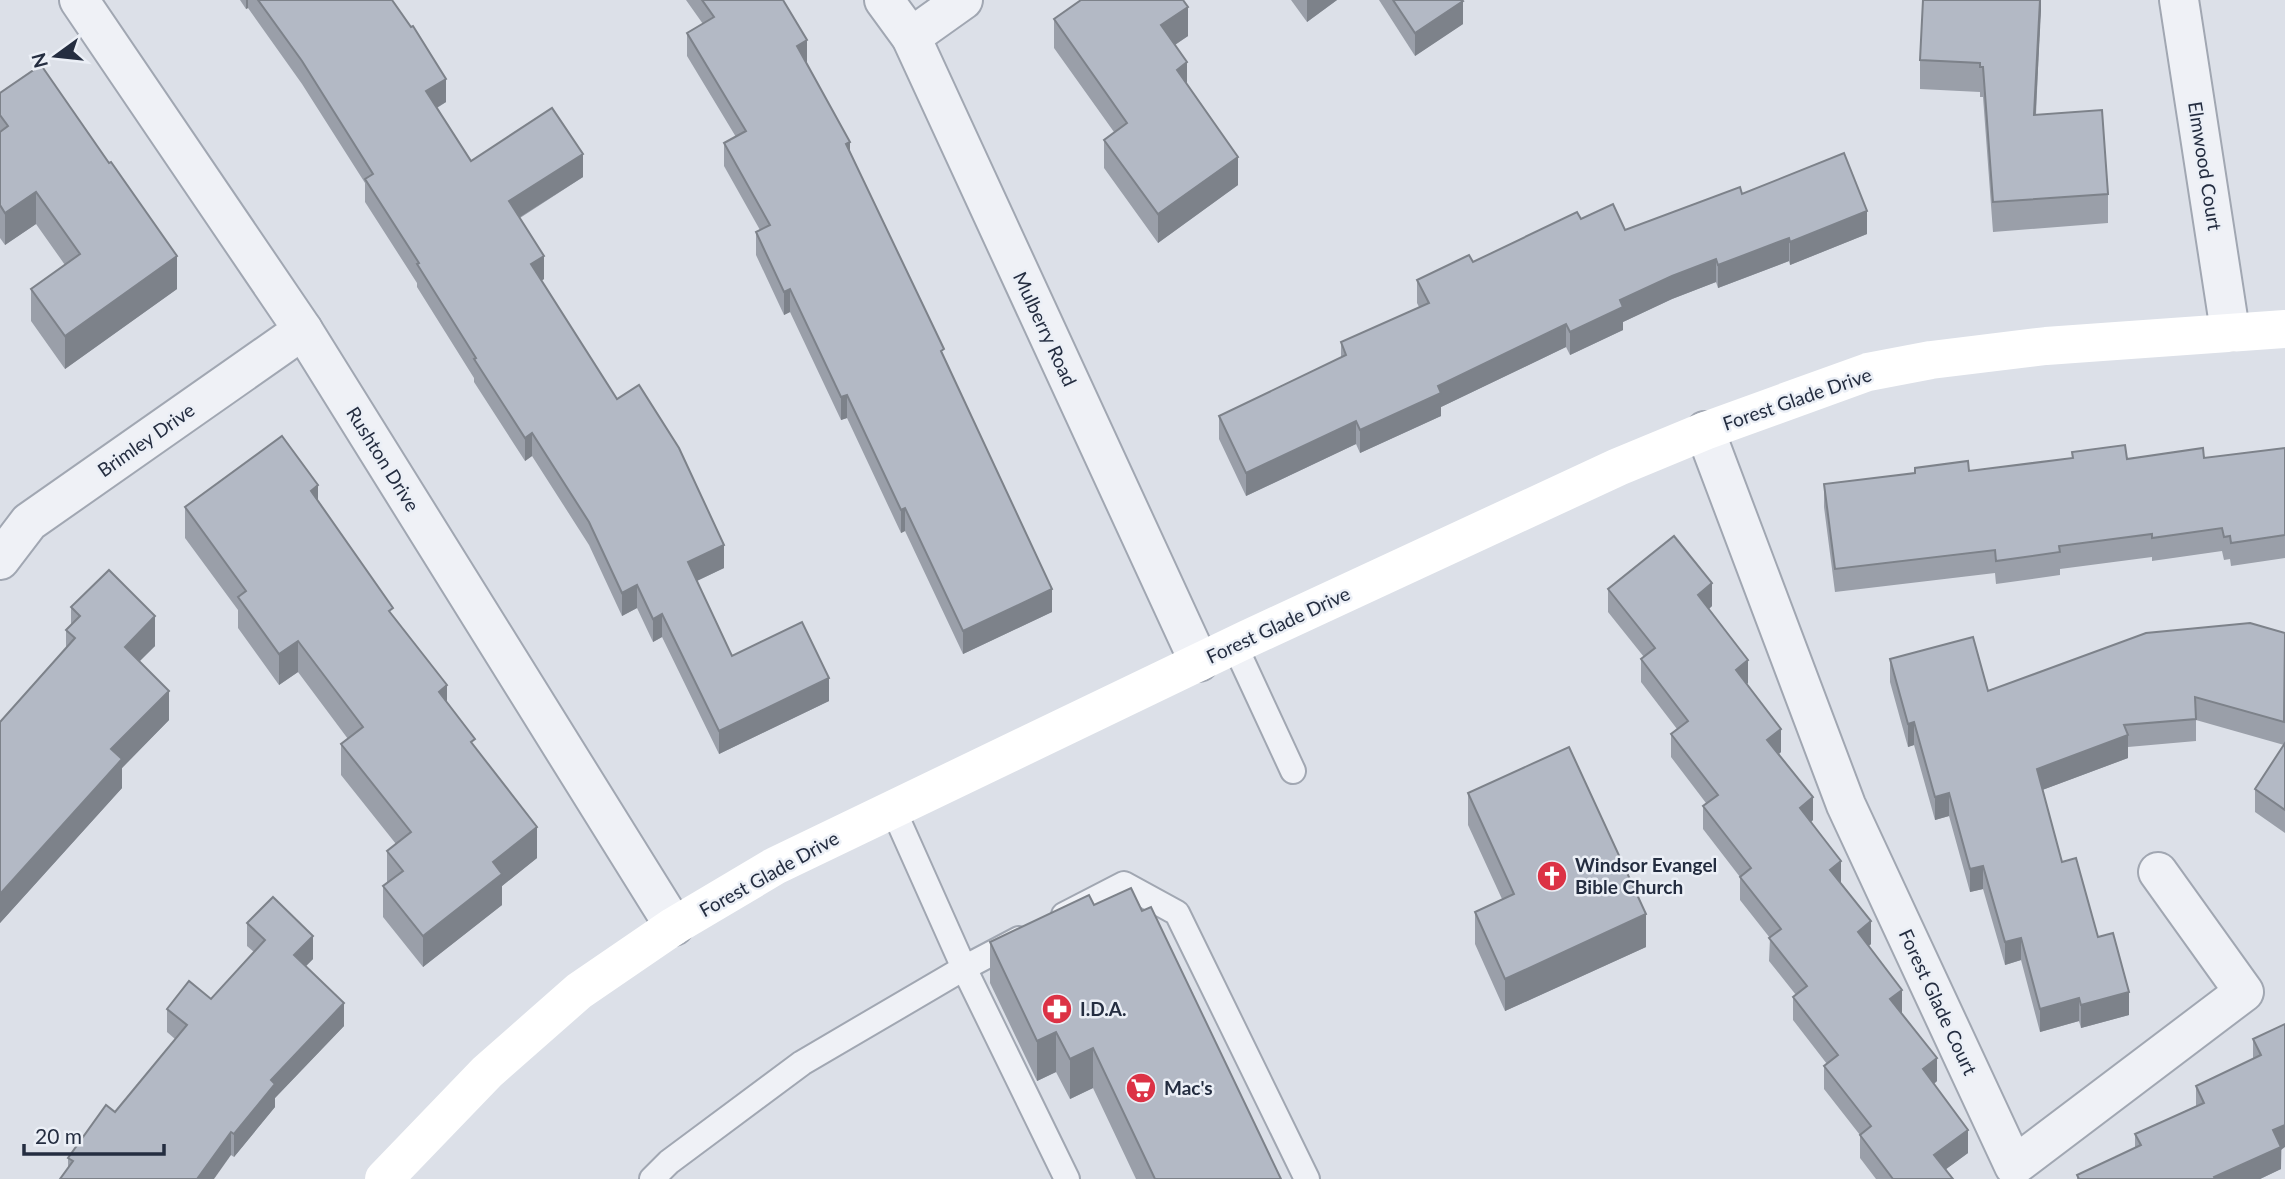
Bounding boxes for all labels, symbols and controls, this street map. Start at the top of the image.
north arrow [21,21,91,91]
text: N [26,50,52,71]
street label: Elmwood Court [2184,100,2227,232]
street label: Mulberry Road [1009,268,1082,390]
street label: Forest Glade Drive [1719,362,1874,435]
street label: Brimley Drive [93,398,199,481]
street label: Rushton Drive [342,402,425,515]
street label: Forest Glade Drive [1202,581,1353,668]
street label: Forest Glade Drive [695,826,842,921]
place label: Windsor Evangel Bible Church [1575,853,1717,898]
church icon: Windsor Evangel Bible Church [1535,859,1569,893]
street label: Forest Glade Court [1895,925,1982,1078]
pharmacy icon: I.D.A. [1040,992,1074,1026]
place label: I.D.A. [1080,997,1126,1020]
supermarket icon: Mac's [1124,1071,1158,1105]
place label: Mac's [1164,1076,1213,1099]
scale bar [24,1112,164,1156]
text: 20 m [35,1123,82,1148]

